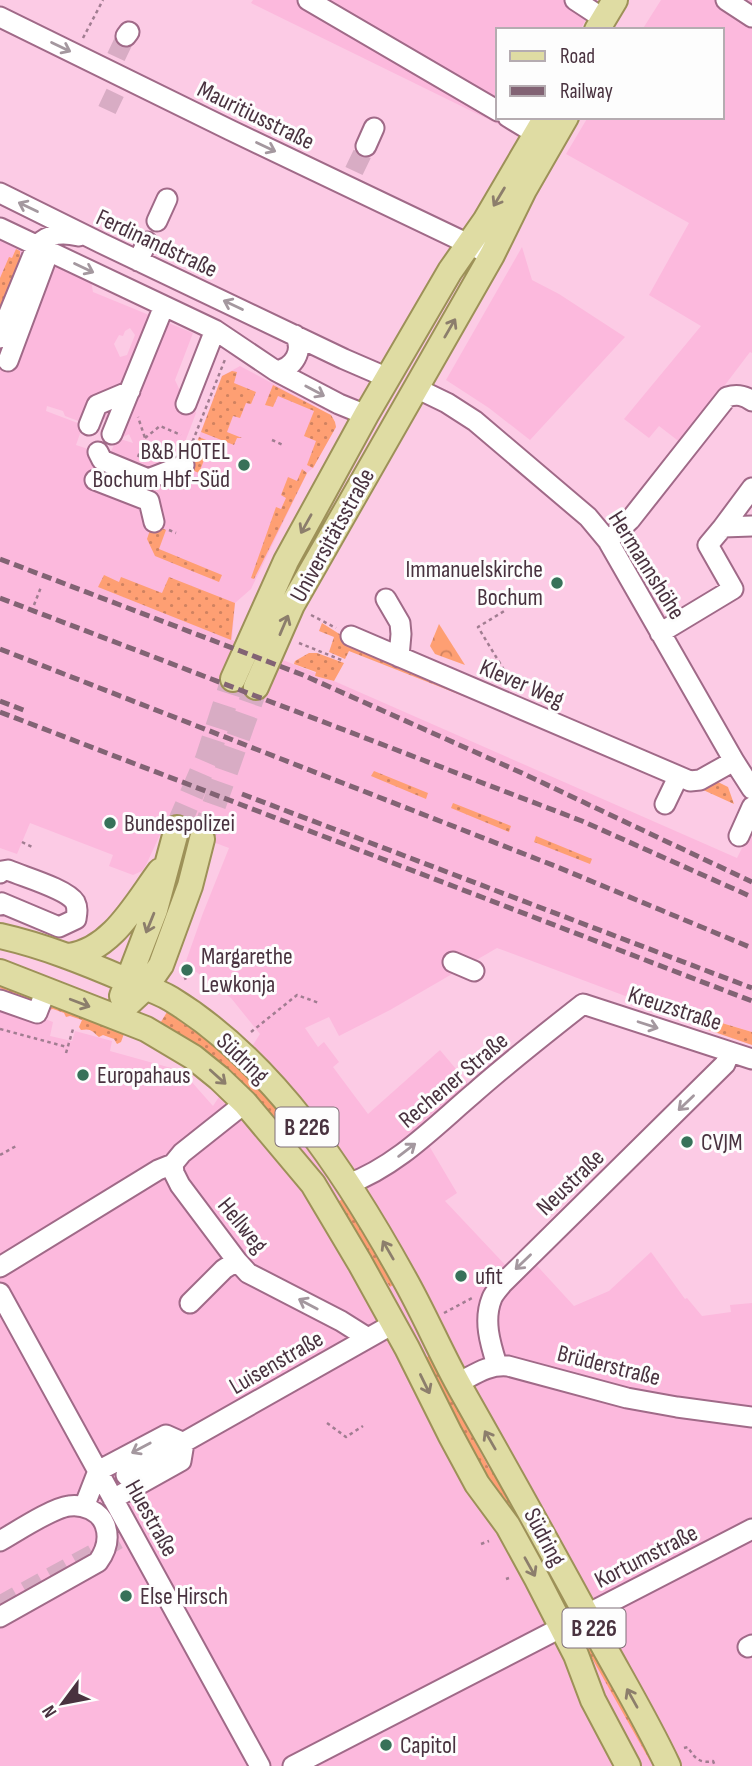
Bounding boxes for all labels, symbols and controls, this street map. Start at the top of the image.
legend [496,28,724,119]
one-way arrow [50,41,71,54]
text: Road [560,44,595,69]
street label: Mauritiusstraße [193,75,319,156]
text: Railway [560,79,613,104]
one-way arrow [255,140,276,154]
one-way arrow [492,187,506,207]
one-way arrow [18,200,39,213]
street label: Ferdinandstraße [91,203,222,284]
one-way arrow [73,262,94,275]
one-way arrow [223,298,244,312]
one-way arrow [443,319,457,339]
one-way arrow [304,385,325,398]
place label: B&B HOTEL Bochum Hbf-Süd [93,437,230,494]
marker: B&B HOTEL Bochum Hbf-Süd [236,457,252,473]
street label: Universitätsstraße [284,463,381,607]
street label: Hermannshöhe [602,506,691,625]
one-way arrow [299,514,313,534]
place label: Immanuelskirche Bochum [405,555,543,612]
marker: Immanuelskirche Bochum [549,575,565,591]
one-way arrow [278,614,291,636]
street label: Klever Weg [475,653,568,714]
place label: Bundespolizei [124,809,235,838]
marker: Bundespolizei [102,815,118,831]
one-way arrow [142,912,155,933]
place label: Margarethe Lewkonja [201,942,293,999]
marker: Margarethe Lewkonja [179,962,195,978]
street label: Kreuzstraße [624,980,725,1037]
one-way arrow [69,997,91,1010]
one-way arrow [636,1020,658,1032]
street label: Rechener Straße [393,1026,514,1134]
street label: Südring [210,1027,275,1090]
place label: Europahaus [97,1061,191,1090]
marker: Europahaus [75,1067,91,1083]
one-way arrow [208,1069,226,1085]
one-way arrow [677,1094,694,1111]
road number: B 226 [276,1108,338,1146]
place label: CVJM [701,1128,743,1157]
marker: CVJM [679,1134,695,1150]
one-way arrow [397,1143,415,1158]
street label: Neustraße [530,1143,610,1222]
street label: Hellweg [211,1192,274,1259]
one-way arrow [381,1240,395,1260]
one-way arrow [515,1253,532,1270]
place label: ufit [475,1262,503,1291]
marker: ufit [453,1268,469,1284]
one-way arrow [299,1297,319,1311]
street label: Luisenstraße [224,1324,328,1401]
street label: Brüderstraße [554,1339,663,1392]
one-way arrow [419,1373,432,1394]
one-way arrow [483,1431,497,1451]
one-way arrow [131,1442,151,1456]
street label: Huestraße [119,1475,184,1562]
street label: Südring [517,1503,572,1571]
street label: Kortumstraße [590,1518,703,1595]
one-way arrow [524,1556,537,1577]
place label: Else Hirsch [140,1582,228,1611]
marker: Else Hirsch [118,1588,134,1604]
road number: B 226 [562,1609,626,1648]
north arrow [28,1668,98,1738]
one-way arrow [625,1688,638,1709]
text: N [37,1701,62,1722]
place label: Capitol [400,1731,456,1760]
marker: Capitol [378,1737,394,1753]

